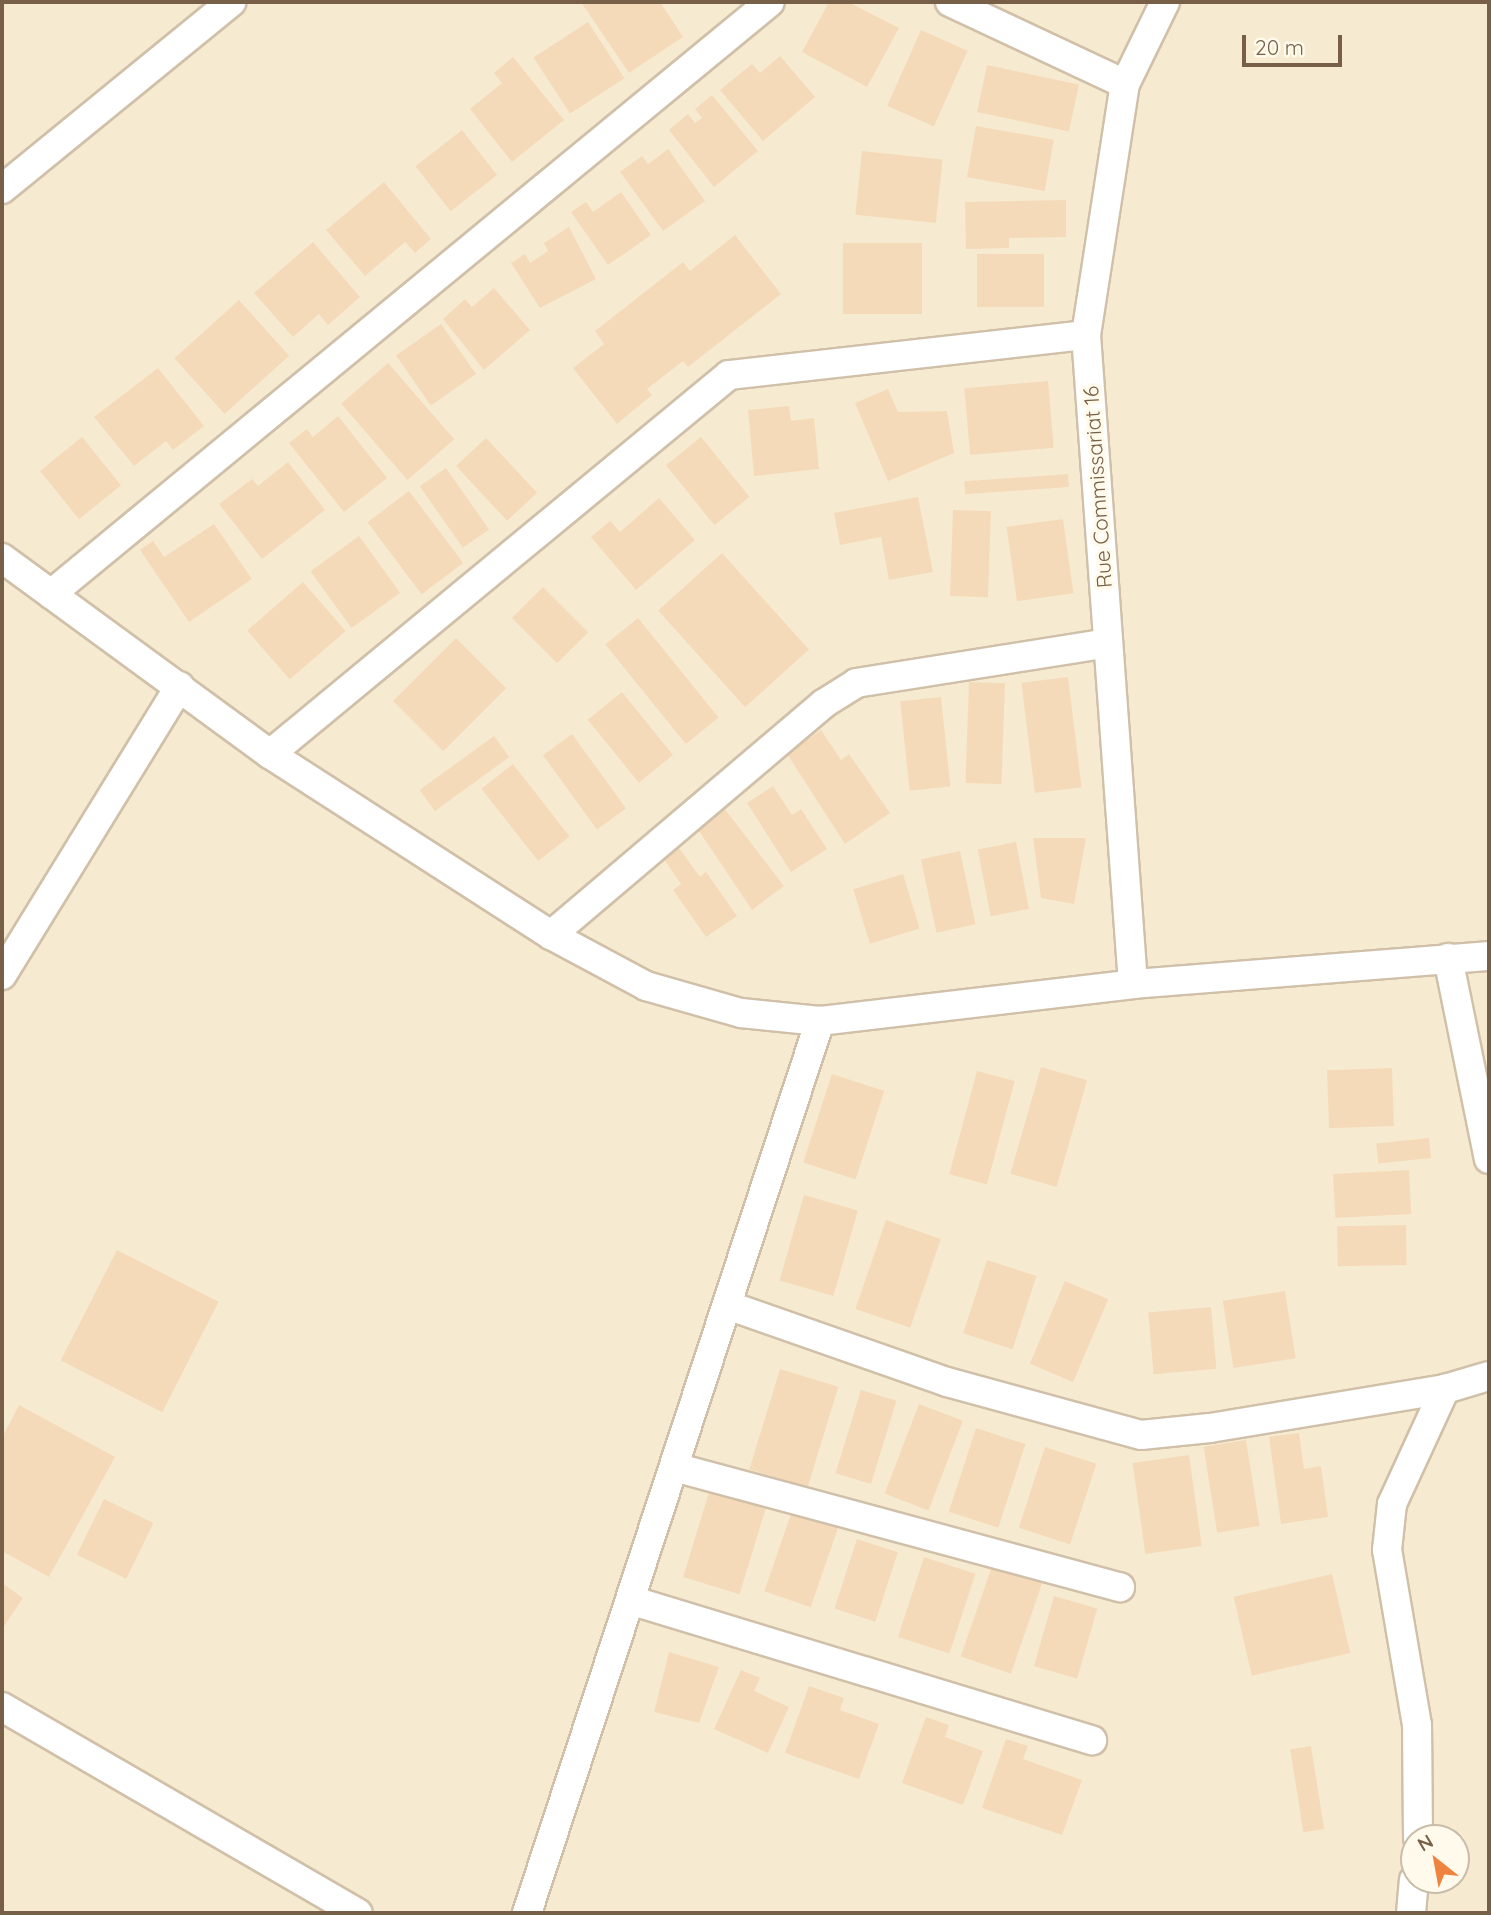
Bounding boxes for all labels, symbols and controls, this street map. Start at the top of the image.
scale bar [1246,21,1346,65]
text: 20 m [1255,34,1304,60]
street label: Rue Commissariat 16 [1077,385,1117,589]
north arrow [1400,1824,1470,1894]
text: N [1413,1829,1437,1857]

